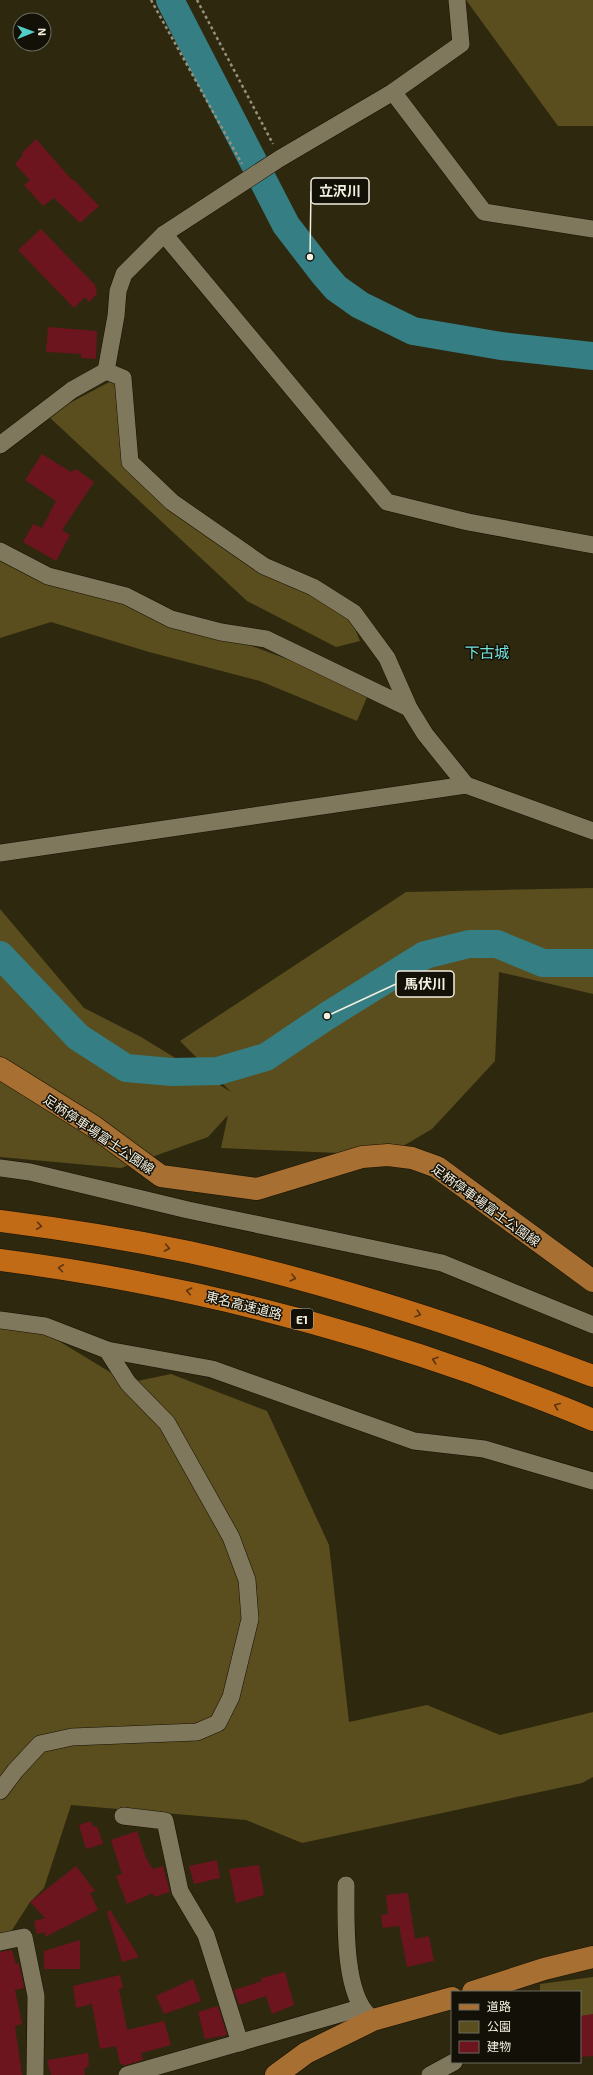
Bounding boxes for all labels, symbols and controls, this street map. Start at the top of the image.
north arrow [12,12,52,52]
text: N [36,28,49,36]
callout: 立沢川 [311,178,369,204]
text: 立沢川 [319,182,361,199]
district label: 下古城 [464,643,510,661]
callout: 馬伏川 [396,971,454,997]
text: 馬伏川 [404,975,446,992]
street label: 足柄停車場富士公園線 [41,1091,157,1177]
street label: 足柄停車場富士公園線 [429,1160,543,1250]
one-way arrow [36,1221,42,1230]
one-way arrow [164,1243,170,1252]
one-way arrow [58,1264,64,1273]
one-way arrow [290,1273,296,1281]
one-way arrow [185,1288,192,1296]
street label: 東名高速道路 [204,1288,284,1322]
road number: E1 [291,1309,313,1329]
one-way arrow [415,1309,422,1318]
one-way arrow [432,1357,439,1365]
one-way arrow [553,1402,560,1410]
legend [451,1991,581,2063]
text: 道路 [487,1999,511,2013]
text: 公園 [487,2019,511,2033]
text: 建物 [487,2039,511,2053]

